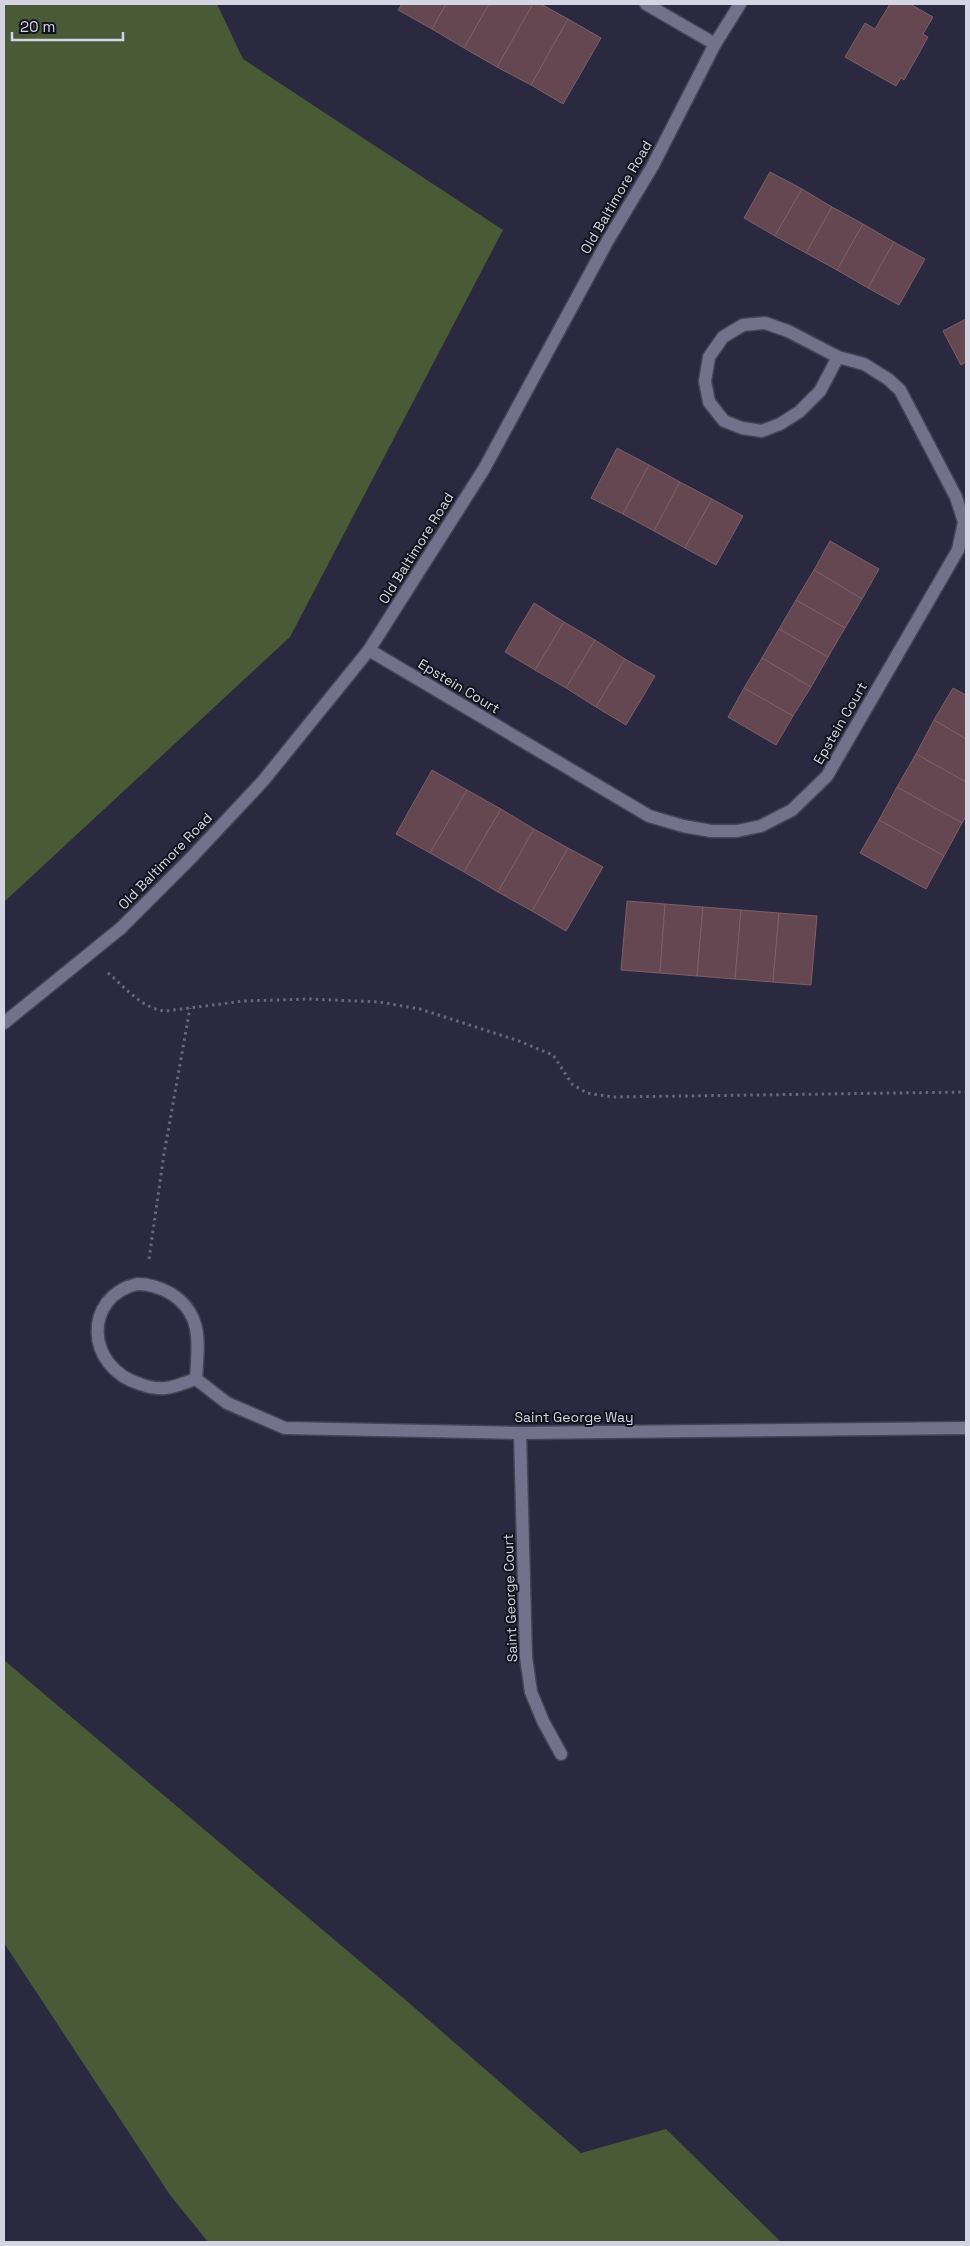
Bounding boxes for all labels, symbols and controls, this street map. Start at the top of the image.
scale bar [12,10,124,42]
text: 20 m [20,17,55,36]
street label: Old Baltimore Road [576,137,656,257]
street label: Old Baltimore Road [374,489,458,607]
street label: Epstein Court [415,655,503,717]
street label: Epstein Court [809,679,871,767]
street label: Old Baltimore Road [114,809,216,913]
street label: Saint George Way [514,1408,634,1426]
street label: Saint George Court [499,1533,521,1663]

